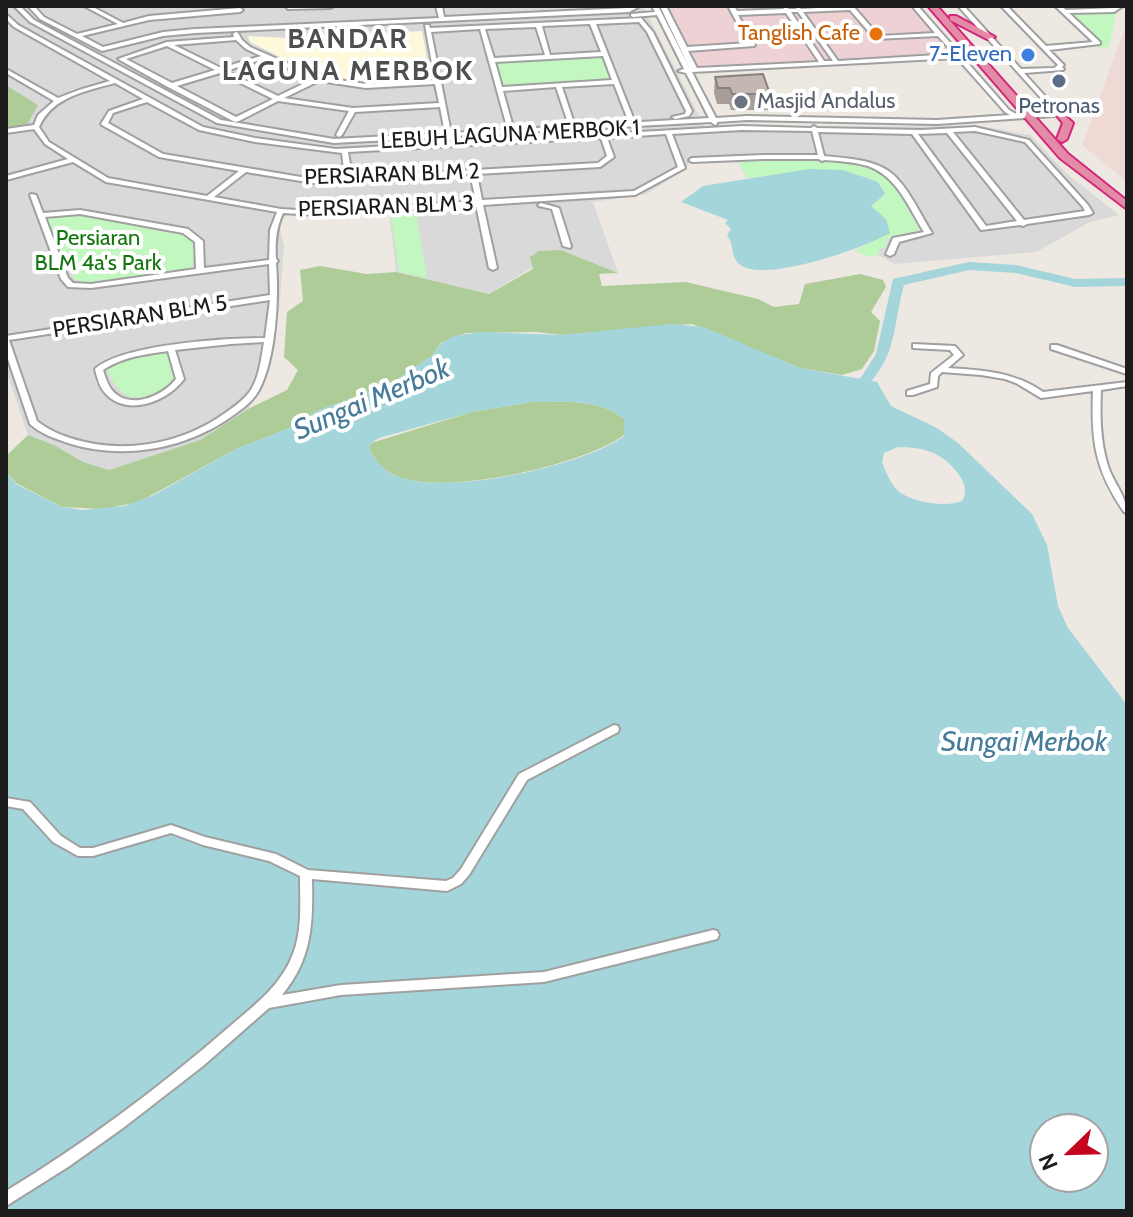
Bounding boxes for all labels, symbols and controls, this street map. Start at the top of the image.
place label: Tanglish Cafe [738,21,860,47]
district label: BANDAR LAGUNA MERBOK [222,23,474,89]
marker: Tanglish Cafe [867,25,885,43]
place label: 7-Eleven [929,42,1012,68]
marker: 7-Eleven [1019,46,1037,64]
marker: Petronas [1050,72,1068,90]
place label: Masjid Andalus [757,89,895,115]
marker: Masjid Andalus [732,93,750,111]
place label: Petronas [1018,94,1100,120]
street label: LEBUH LAGUNA MERBOK 1 [380,115,640,155]
street label: PERSIARAN BLM 2 [304,159,480,191]
street label: PERSIARAN BLM 3 [298,191,474,223]
park label: Persiaran BLM 4a's Park [35,226,161,278]
street label: PERSIARAN BLM 5 [51,290,229,344]
water label: Sungai Merbok [289,352,455,448]
water label: Sungai Merbok [941,726,1107,760]
north arrow [1029,1113,1109,1193]
text: N [1033,1149,1064,1174]

